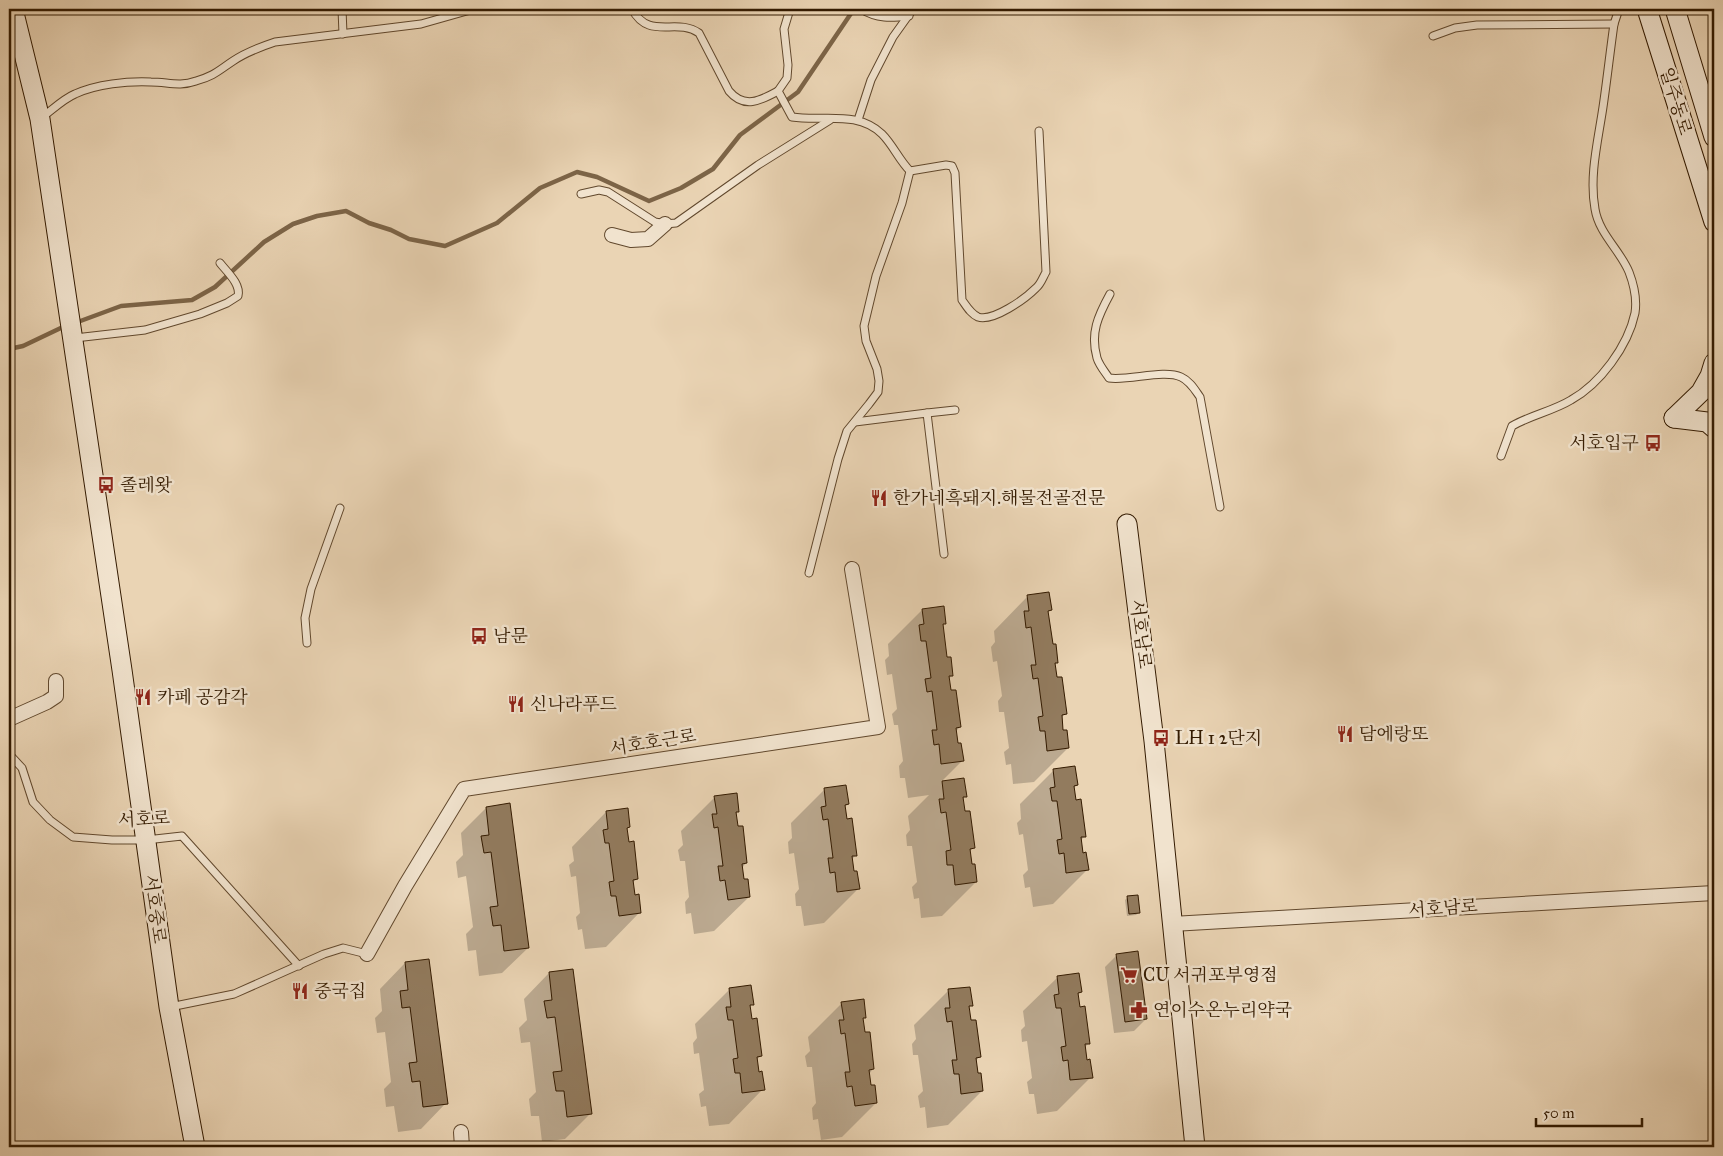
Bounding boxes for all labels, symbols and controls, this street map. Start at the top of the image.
street label: 일주동로 [1655,65,1697,137]
place label: 서호입구 [1569,432,1639,454]
bus stop icon: 서호입구 [1643,433,1663,453]
place label: 졸레왓 [120,474,173,496]
bus stop icon: 졸레왓 [96,475,116,495]
place label: 한가네흑돼지.해물전골전문 [893,487,1106,509]
restaurant icon: 한가네흑돼지.해물전골전문 [869,488,889,508]
street label: 서호남로 [1126,598,1156,670]
place label: 남문 [493,625,528,647]
bus stop icon: 남문 [469,626,489,646]
place label: 카페 공감각 [157,686,248,708]
restaurant icon: 카페 공감각 [133,687,153,707]
place label: 신나라푸드 [530,693,618,715]
restaurant icon: 신나라푸드 [506,694,526,714]
place label: 담에랑또 [1359,723,1429,745]
street label: 서호호근로 [608,724,698,760]
restaurant icon: 담에랑또 [1335,724,1355,744]
place label: LH 1 2단지 [1175,727,1262,749]
bus stop icon: LH 1 2단지 [1151,728,1171,748]
street label: 서호로 [117,807,171,831]
street label: 서호중로 [139,873,171,945]
street label: 서호남로 [1408,895,1478,921]
place label: CU 서귀포부영점 [1143,964,1278,986]
supermarket icon: CU 서귀포부영점 [1119,965,1139,985]
place label: 중국집 [314,980,366,1002]
restaurant icon: 중국집 [290,981,310,1001]
place label: 연이수온누리약국 [1153,999,1292,1021]
pharmacy icon: 연이수온누리약국 [1129,1000,1149,1020]
scale bar [1536,1096,1642,1128]
text: 50 m [1543,1104,1575,1122]

